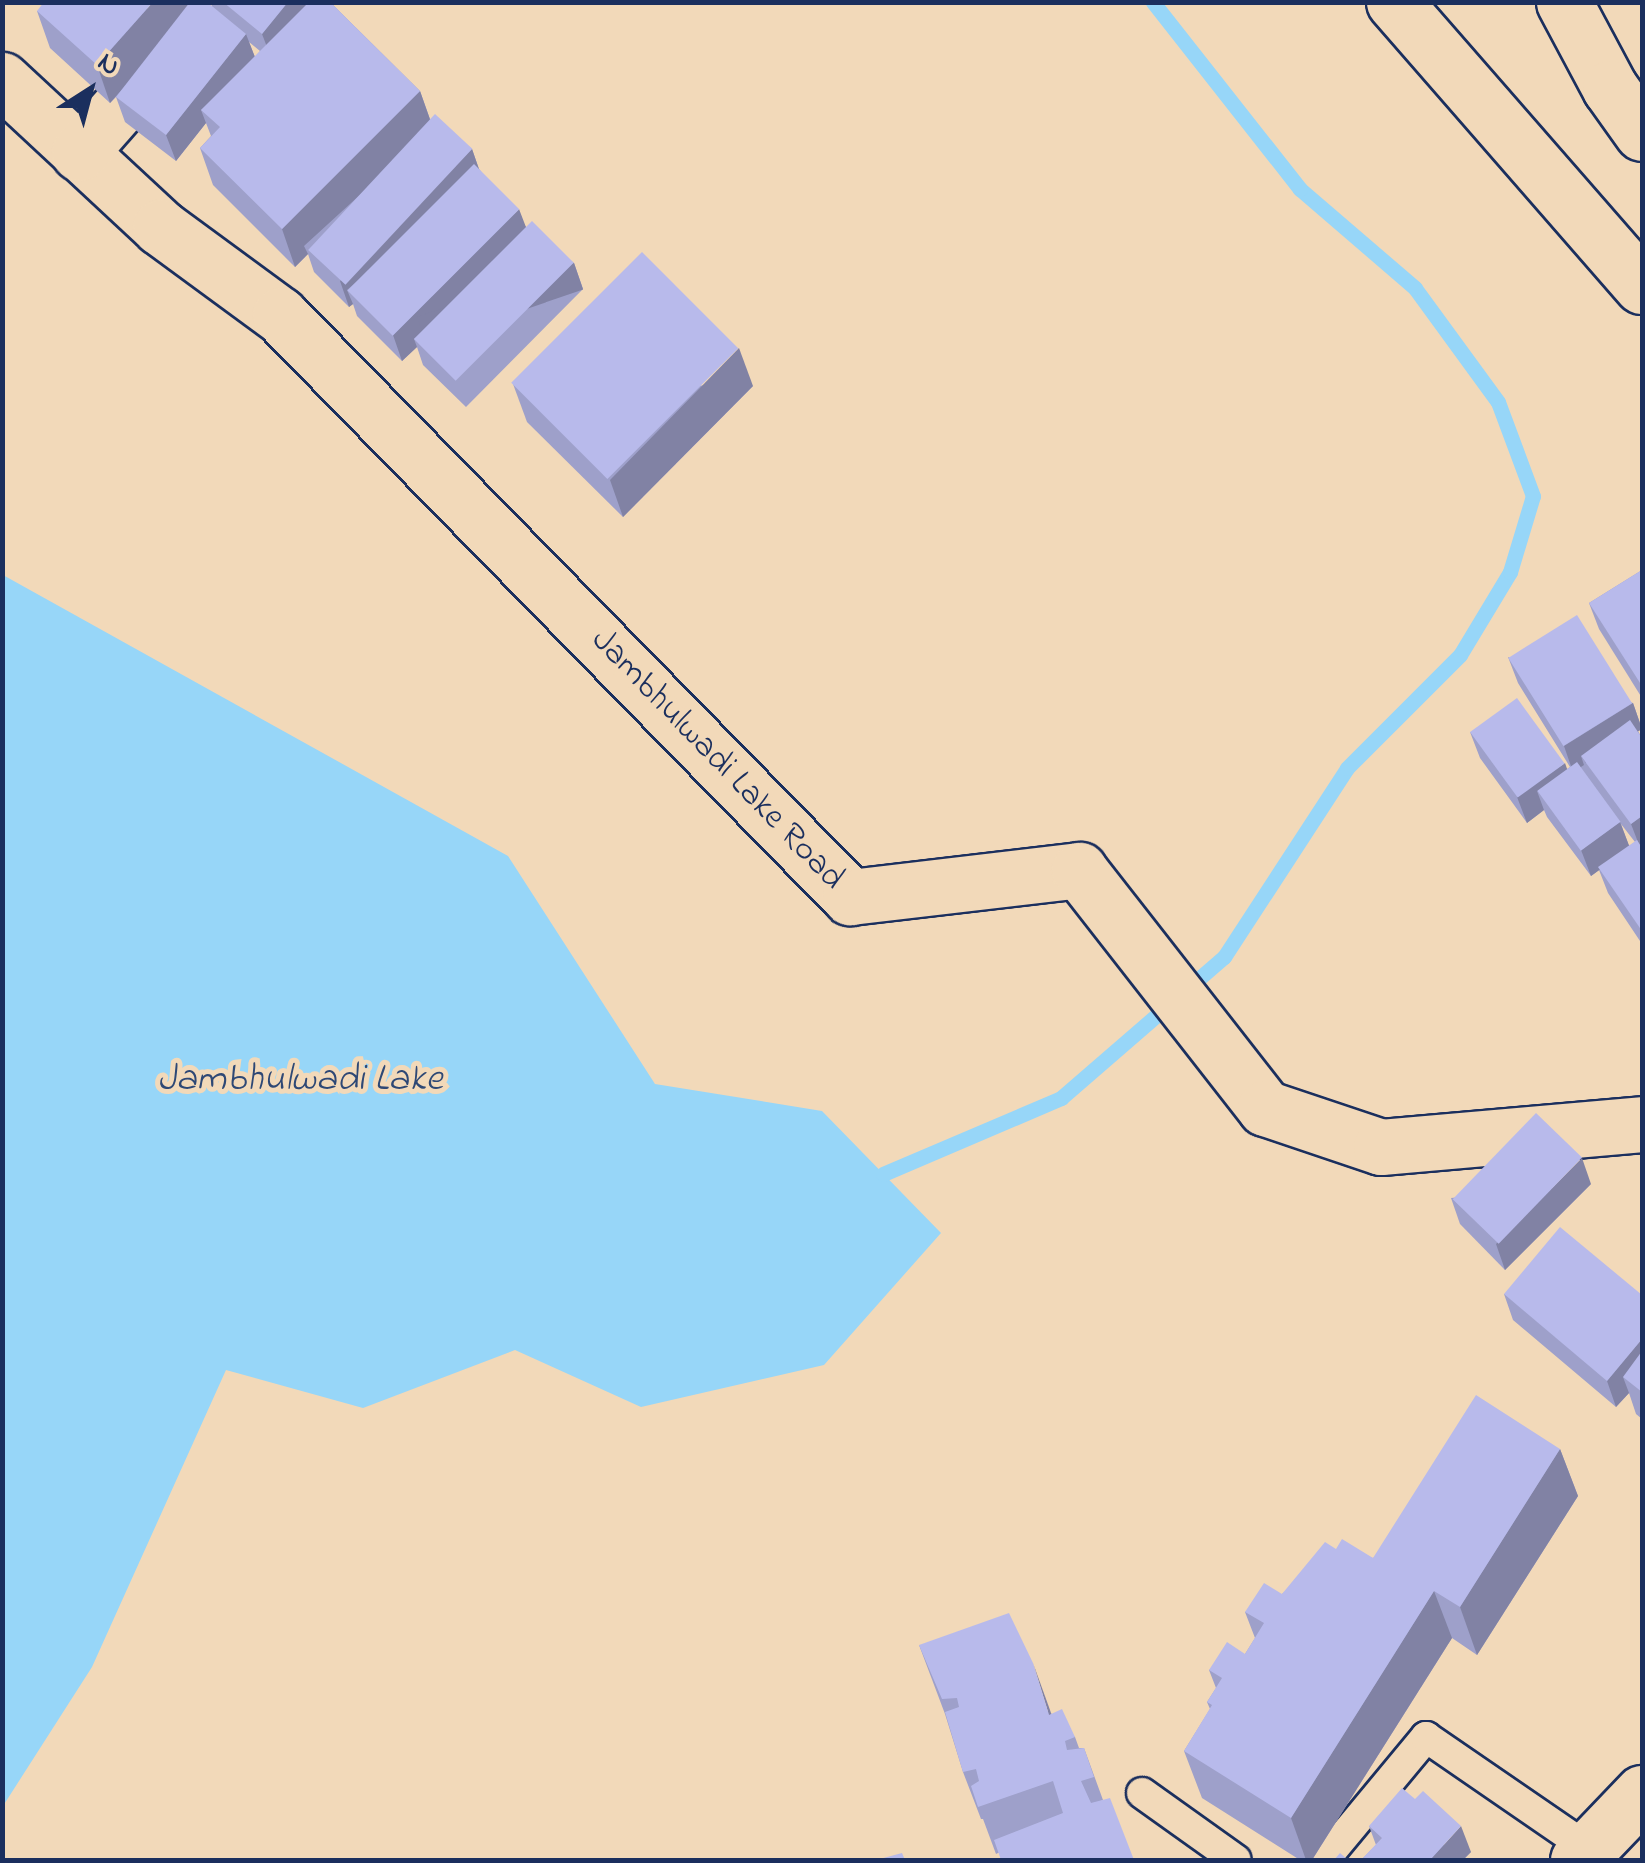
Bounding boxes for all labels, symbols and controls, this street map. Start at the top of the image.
north arrow [40,40,140,140]
text: N [88,43,128,87]
street label: Jambhulwadi Lake Road [581,620,853,900]
water label: Jambhulwadi Lake [158,1058,442,1104]

